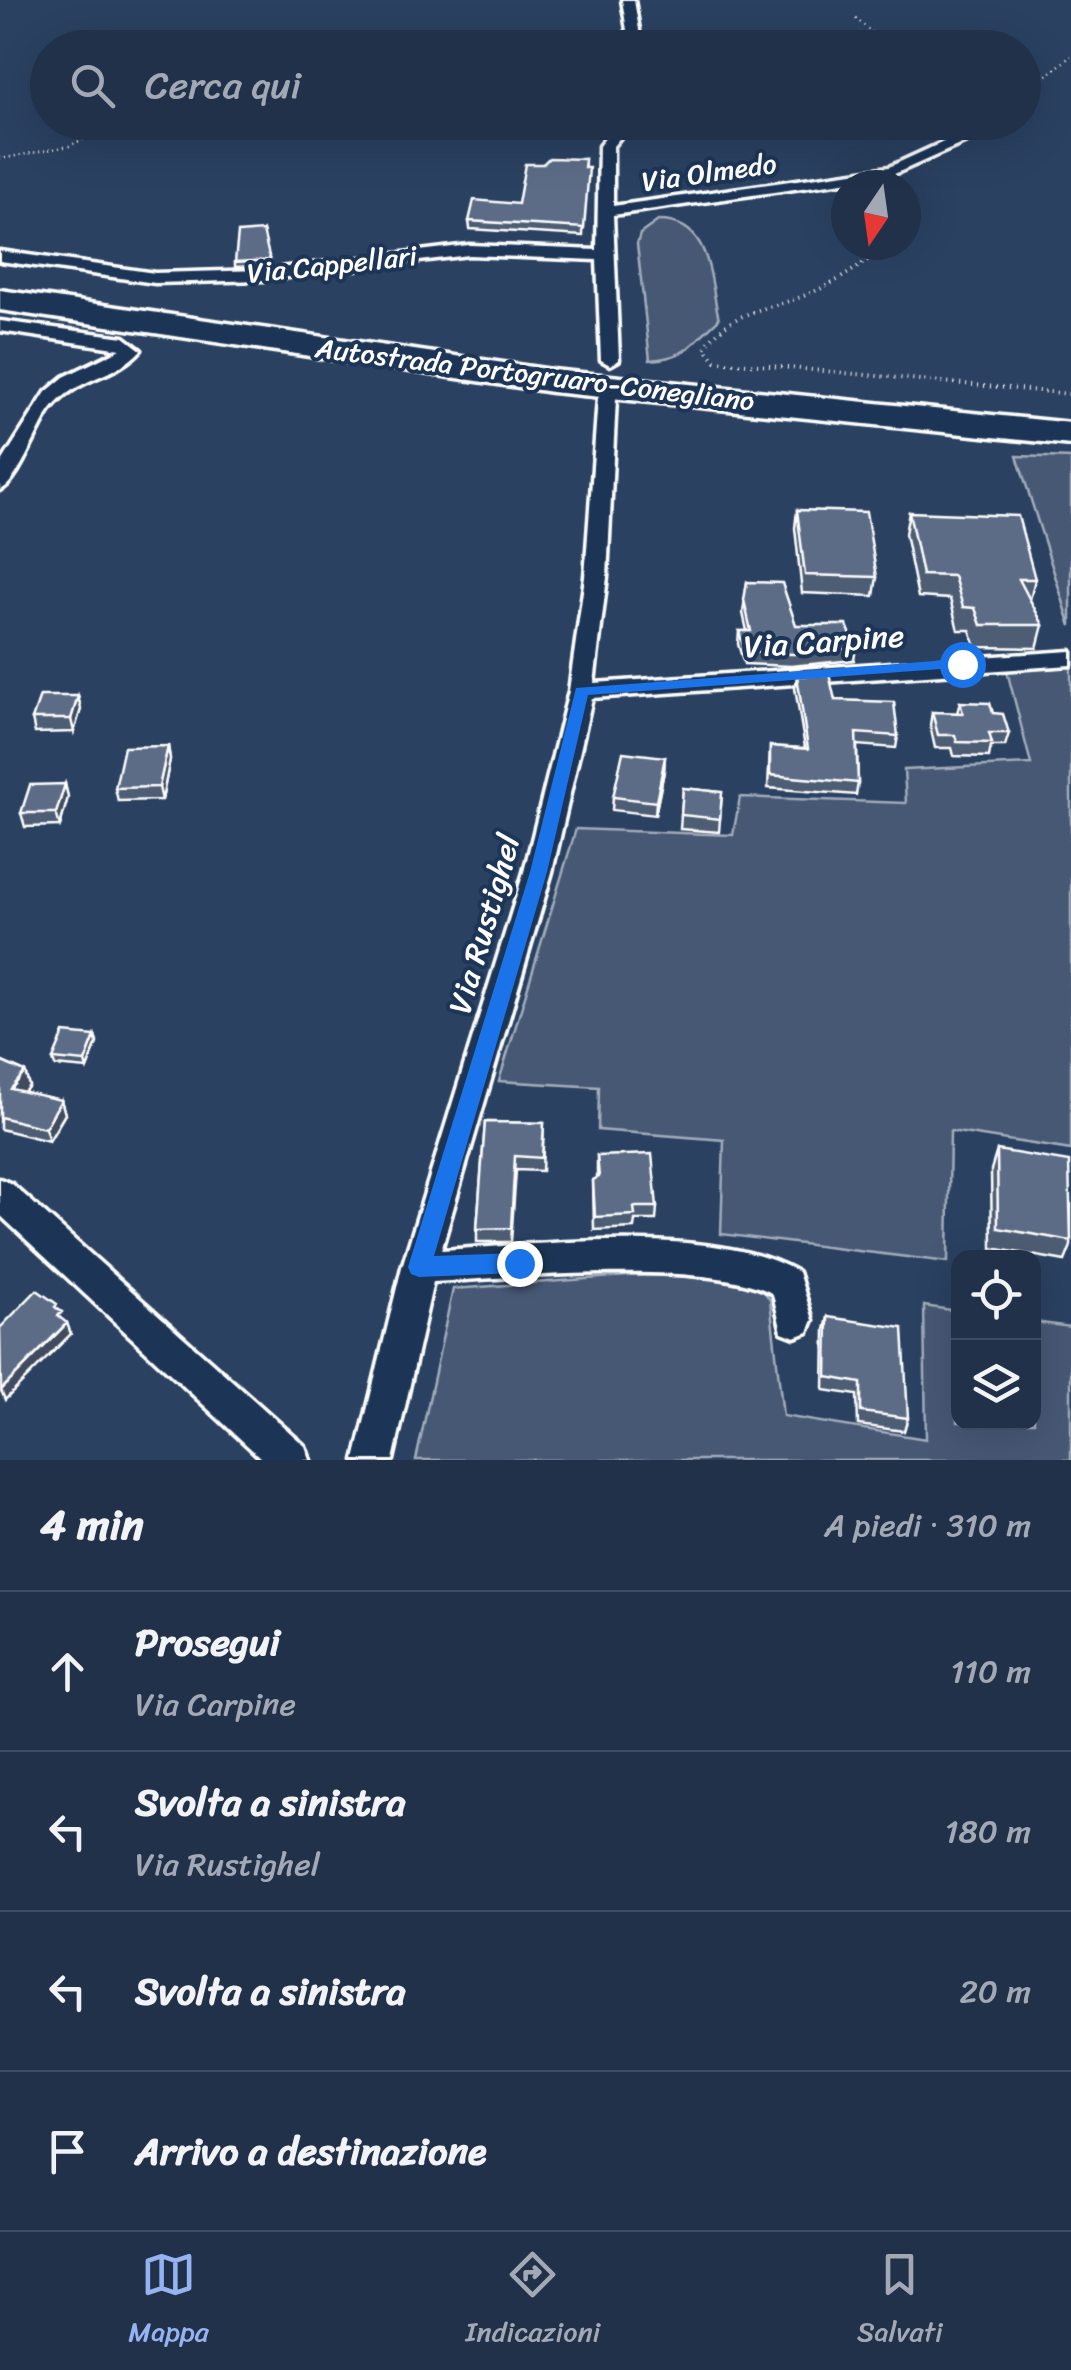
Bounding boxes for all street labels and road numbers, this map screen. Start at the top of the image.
street label: Via Olmedo [638,139,780,206]
street label: Via Cappellari [245,231,421,298]
street label: Autostrada Portogruaro-Conegliano [312,323,757,426]
street label: Via Carpine [742,607,906,676]
street label: Via Rustighel [432,827,538,1021]

